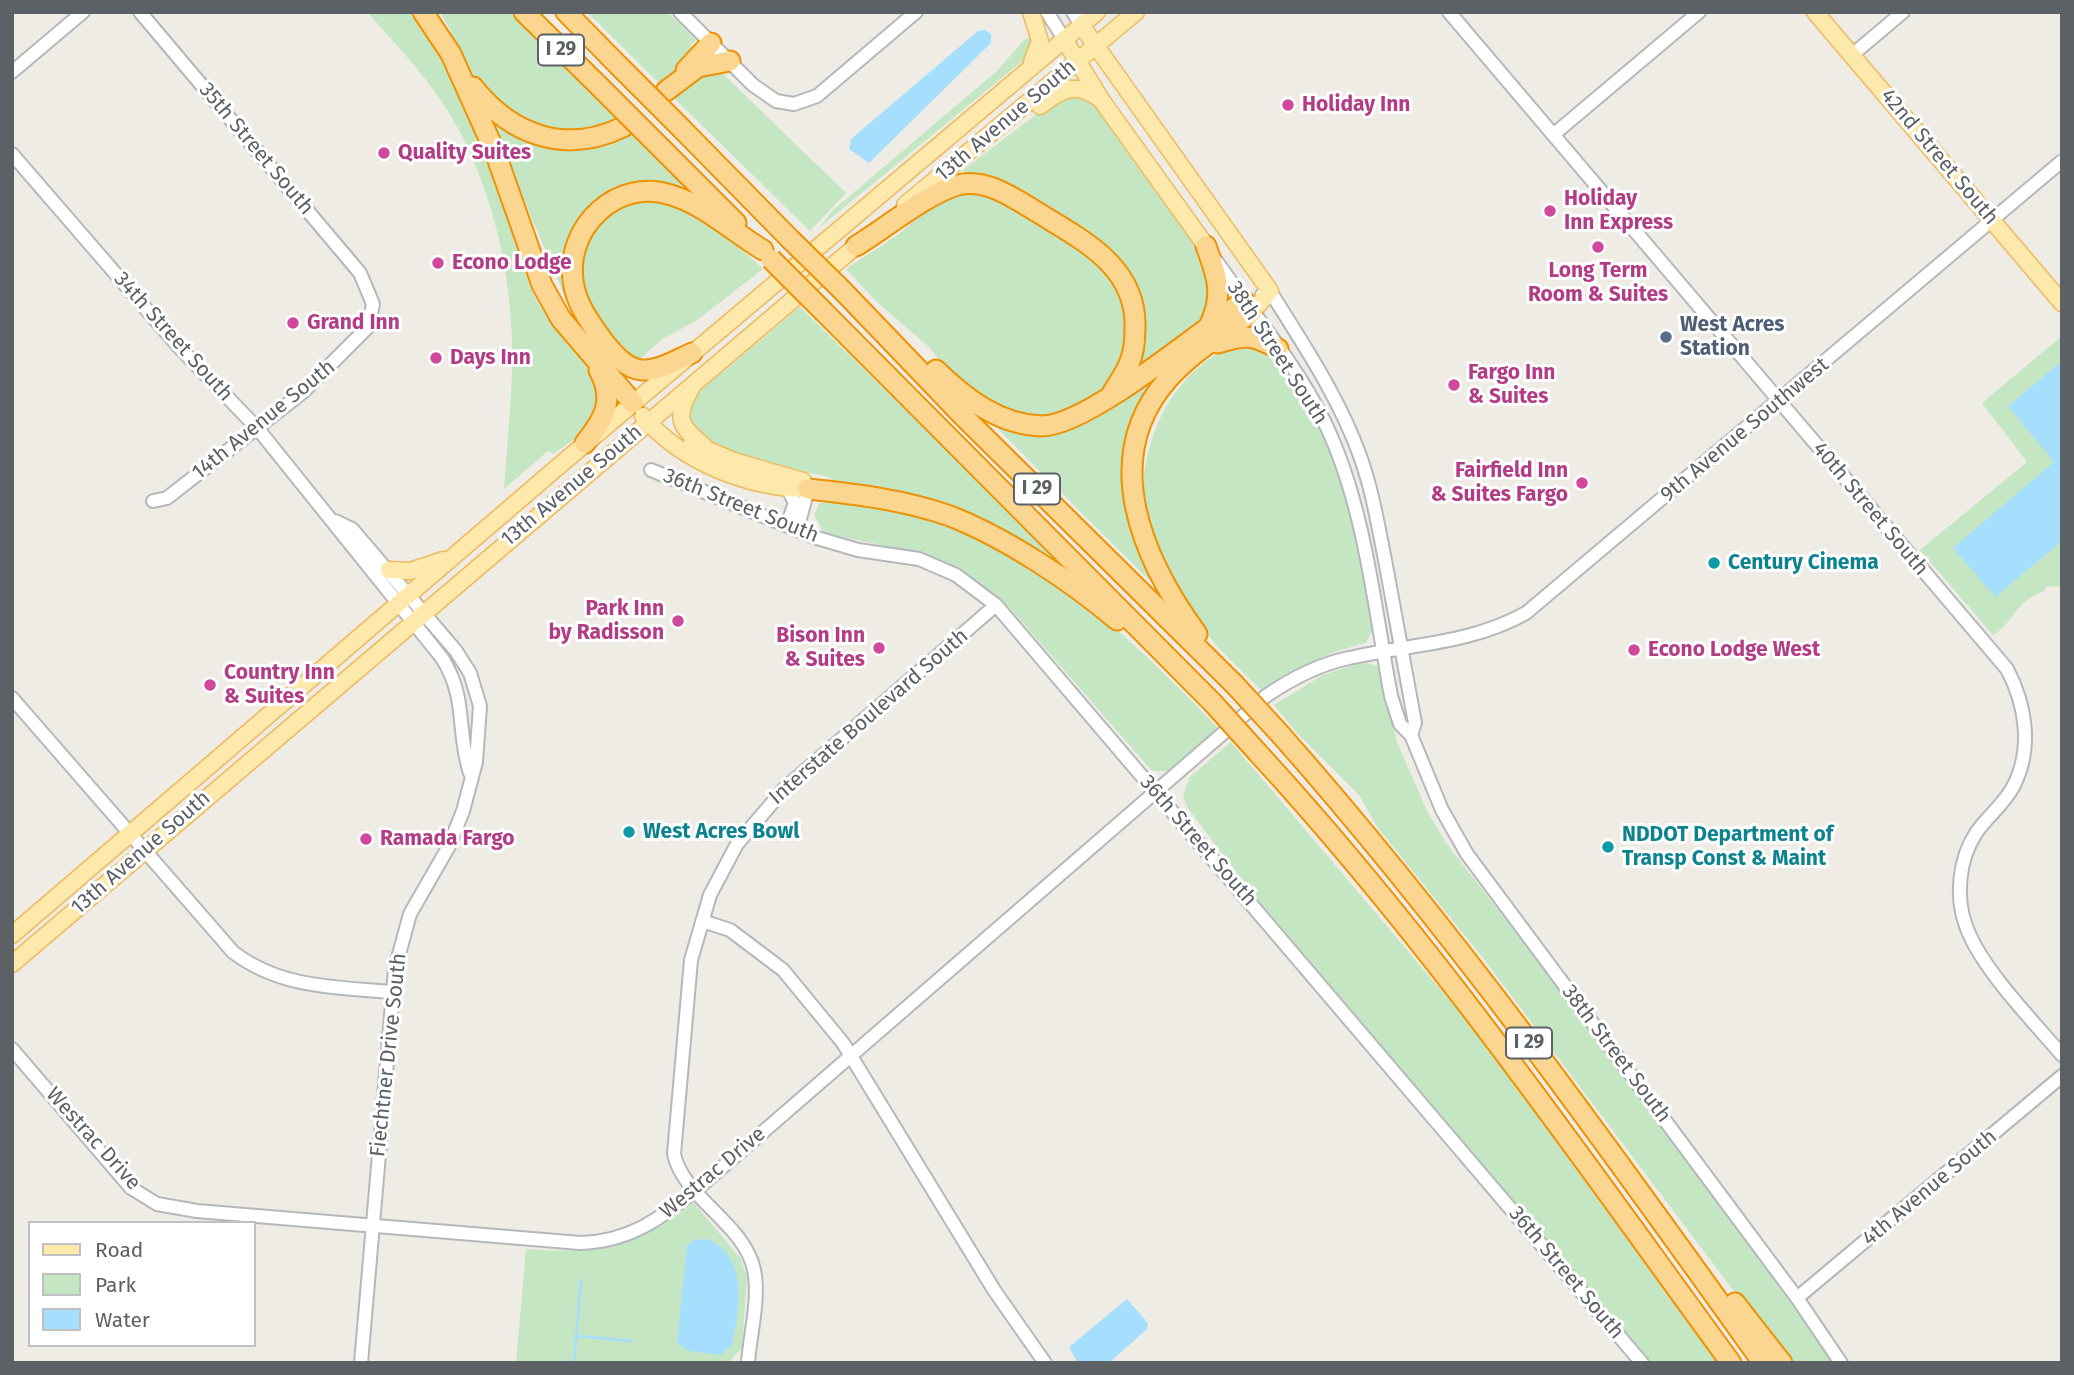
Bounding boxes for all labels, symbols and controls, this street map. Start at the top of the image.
road number: I 29 [538,34,584,66]
street label: 13th Avenue South [930,55,1082,187]
street label: 35th Street South [193,78,319,220]
street label: 42nd Street South [1875,84,2003,230]
place label: Holiday Inn [1302,92,1410,118]
marker: Holiday Inn [1280,97,1296,113]
place label: Quality Suites [398,140,531,166]
marker: Quality Suites [376,145,392,161]
place label: Holiday Inn Express [1564,186,1673,236]
marker: Holiday Inn Express [1542,203,1558,219]
marker: Long Term Room & Suites [1590,239,1606,255]
place label: Econo Lodge [452,250,572,276]
marker: Econo Lodge [430,255,446,271]
place label: Long Term Room & Suites [1528,258,1668,308]
street label: 34th Street South [108,267,238,407]
street label: 38th Street South [1221,277,1333,429]
place label: Grand Inn [307,310,400,336]
place label: West Acres Station [1680,312,1784,362]
marker: Grand Inn [285,315,301,331]
marker: West Acres Station [1658,329,1674,345]
place label: Days Inn [450,345,531,371]
marker: Days Inn [428,350,444,366]
street label: 9th Avenue Southwest [1656,352,1834,508]
street label: 14th Avenue South [187,355,341,485]
place label: Fargo Inn & Suites [1468,360,1555,410]
marker: Fargo Inn & Suites [1446,377,1462,393]
street label: 13th Avenue South [496,420,648,552]
street label: 40th Street South [1807,437,1933,581]
place label: Fairfield Inn & Suites Fargo [1431,458,1568,508]
street label: 36th Street South [660,463,822,549]
road number: I 29 [1014,474,1060,504]
marker: Fairfield Inn & Suites Fargo [1574,475,1590,491]
place label: Century Cinema [1728,550,1879,576]
marker: Century Cinema [1706,555,1722,571]
place label: Park Inn by Radisson [548,596,664,646]
marker: Park Inn by Radisson [670,613,686,629]
place label: Bison Inn & Suites [776,623,865,673]
street label: Interstate Boulevard South [764,624,974,810]
place label: Econo Lodge West [1648,637,1820,663]
marker: Bison Inn & Suites [871,640,887,656]
marker: Econo Lodge West [1626,642,1642,658]
place label: Country Inn & Suites [224,660,335,710]
marker: Country Inn & Suites [202,677,218,693]
street label: 36th Street South [1134,770,1262,912]
street label: 13th Avenue South [66,786,216,920]
place label: West Acres Bowl [643,819,800,845]
place label: NDDOT Department of Transp Const & Maint [1622,822,1833,872]
marker: West Acres Bowl [621,824,637,840]
place label: Ramada Fargo [380,826,515,852]
marker: Ramada Fargo [358,831,374,847]
marker: NDDOT Department of Transp Const & Maint [1600,839,1616,855]
street label: Fiechtner Drive South [366,952,412,1158]
street label: 38th Street South [1556,980,1676,1128]
road number: I 29 [1506,1028,1552,1058]
street label: Westrac Drive [40,1082,146,1196]
street label: Westrac Drive [655,1122,771,1224]
street label: 4th Avenue South [1858,1124,2002,1252]
street label: 36th Street South [1503,1202,1629,1344]
legend [28,1221,256,1347]
text: Road [95,1237,143,1263]
text: Park [95,1272,136,1298]
text: Water [95,1307,150,1333]

